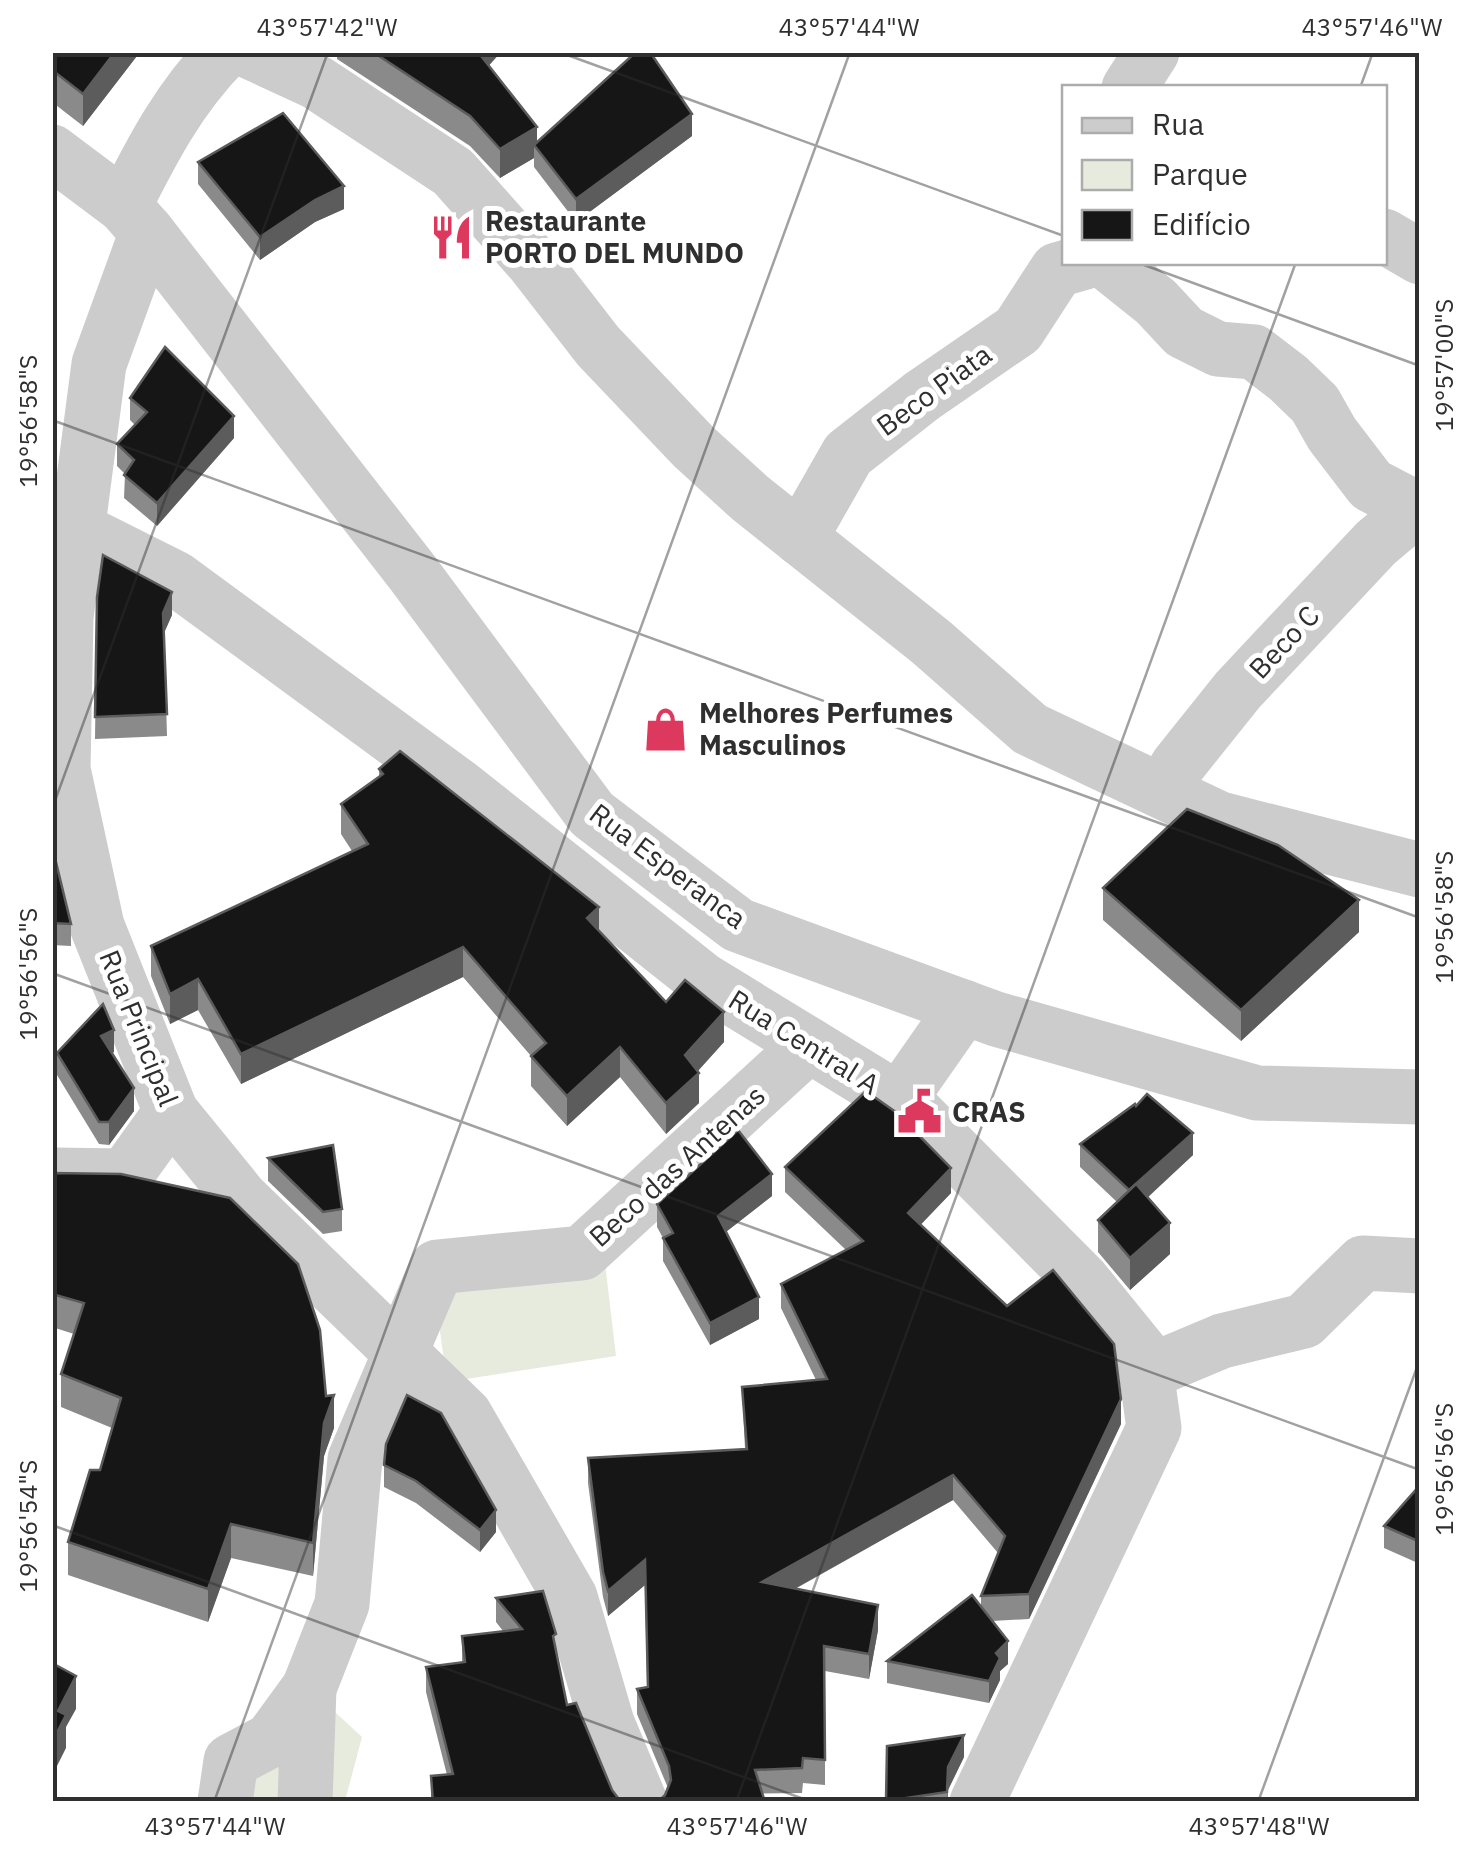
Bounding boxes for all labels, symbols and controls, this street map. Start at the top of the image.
text: 43°57'42"W [257,10,397,43]
text: 43°57'44"W [779,10,919,43]
text: 43°57'46"W [1302,10,1442,43]
legend [1062,85,1387,265]
text: Rua [1152,104,1204,143]
text: Parque [1152,154,1248,193]
place label: Restaurante PORTO DEL MUNDO [485,202,744,271]
text: Edifício [1152,204,1251,243]
restaurant icon: Restaurante PORTO DEL MUNDO [428,213,476,261]
text: 19°57'00"S [1427,299,1460,431]
street label: Beco Piata [869,335,999,444]
text: 19°56'58"S [11,355,44,487]
street label: Beco C [1240,597,1327,686]
place label: Melhores Perfumes Masculinos [699,694,953,763]
shop icon: Melhores Perfumes Masculinos [642,705,690,753]
street label: Rua Esperanca [582,795,754,937]
text: 19°56'58"S [1427,851,1460,983]
text: 19°56'56"S [11,908,44,1040]
street label: Rua Principal [91,944,188,1111]
street label: Rua Central A [722,981,887,1103]
street label: Beco das Antenas [581,1077,773,1255]
public building icon: CRAS [895,1088,943,1136]
place label: CRAS [952,1093,1026,1130]
text: 19°56'56"S [1427,1403,1460,1535]
text: 19°56'54"S [11,1460,44,1592]
text: 43°57'44"W [145,1809,285,1842]
text: 43°57'46"W [667,1809,807,1842]
text: 43°57'48"W [1189,1809,1329,1842]

